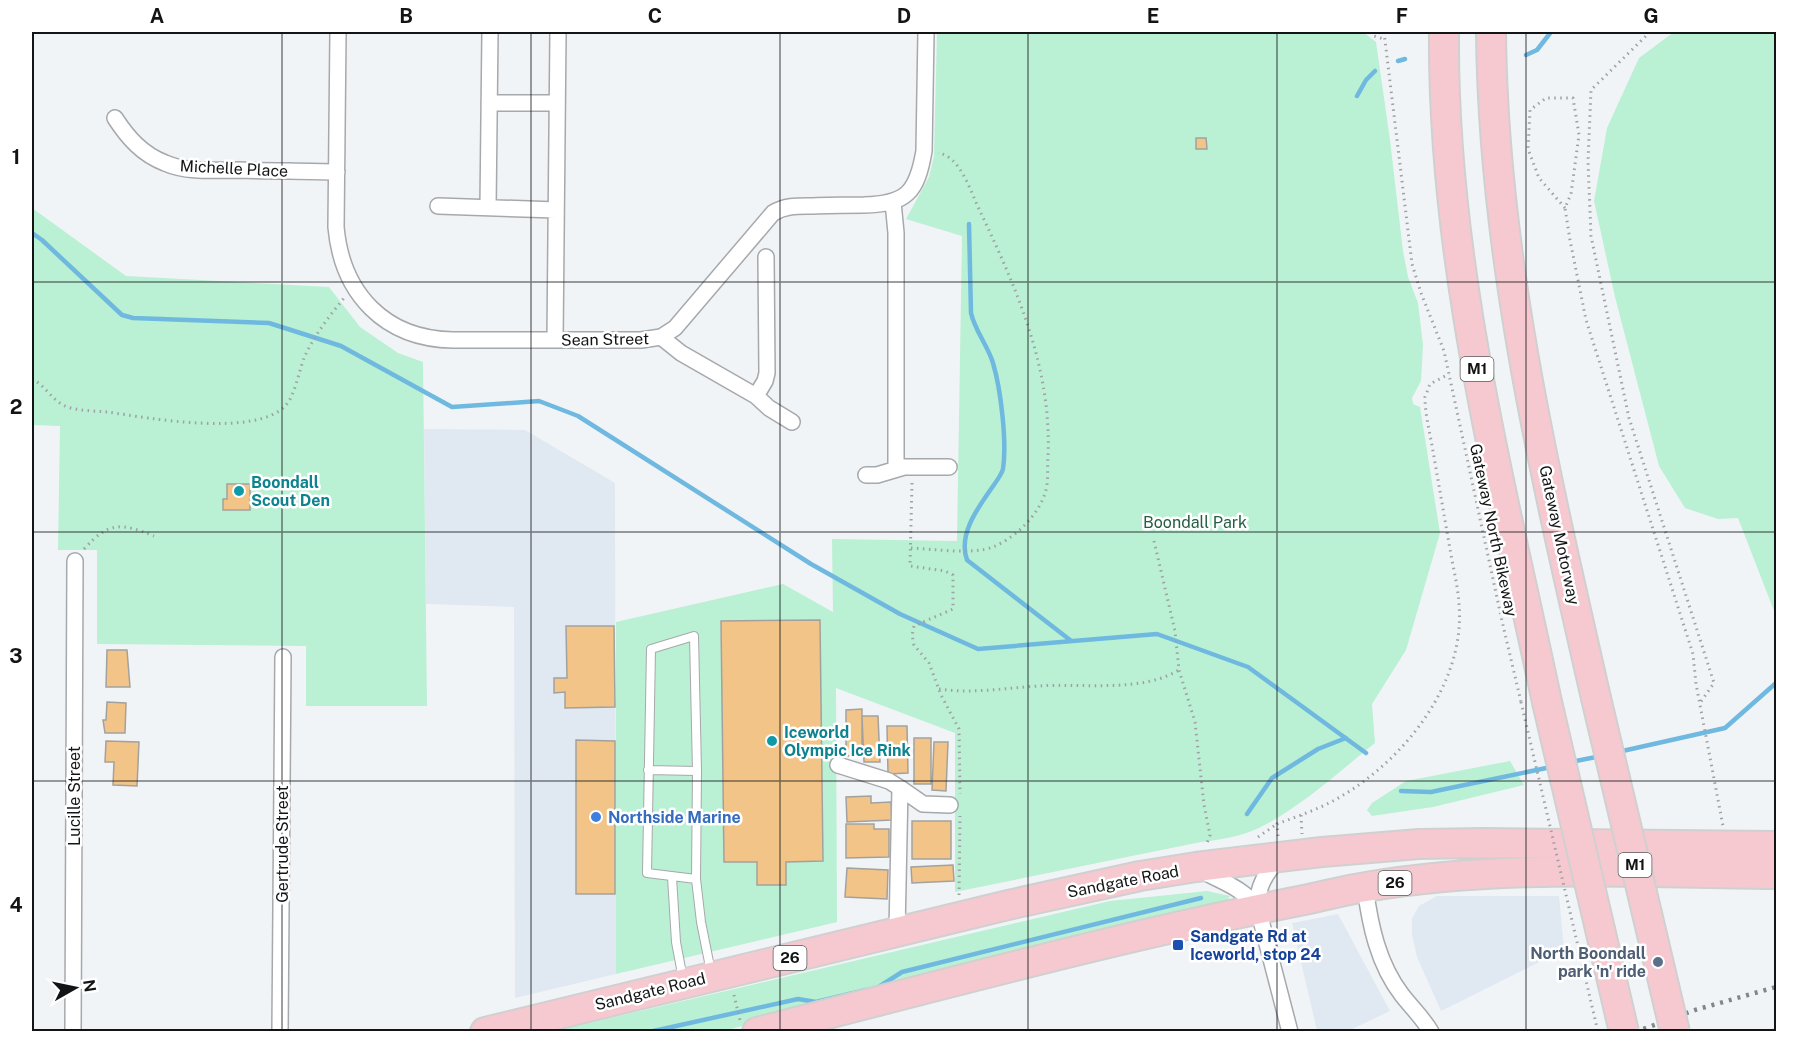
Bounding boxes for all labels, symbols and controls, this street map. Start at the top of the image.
text: A [150,4,164,28]
text: B [399,4,413,28]
text: C [648,4,662,28]
text: D [897,4,911,28]
text: E [1147,4,1159,28]
text: F [1396,4,1408,28]
text: G [1643,4,1659,28]
text: 1 [12,145,20,169]
street label: Michelle Place [179,156,289,181]
street label: Sean Street [561,329,649,350]
road number: M1 [1460,357,1494,381]
text: 2 [10,395,22,419]
street label: Gateway North Bikeway [1466,442,1521,619]
street label: Gateway Motorway [1535,464,1584,607]
place label: Boondall Scout Den [251,473,330,510]
marker: Boondall Scout Den [232,484,246,498]
park label: Boondall Park [1143,513,1247,532]
text: 3 [9,644,23,668]
place label: Iceworld Olympic Ice Rink [784,723,911,760]
marker: Iceworld Olympic Ice Rink [765,734,779,748]
street label: Lucille Street [65,746,84,846]
street label: Gertrude Street [273,785,292,903]
place label: Northside Marine [608,808,741,827]
marker: Northside Marine [589,810,603,824]
road number: M1 [1618,853,1652,877]
street label: Sandgate Road [1066,861,1180,902]
road number: 26 [1378,871,1412,895]
text: 4 [9,893,23,917]
place label: Sandgate Rd at Iceworld, stop 24 [1190,927,1322,964]
marker: Sandgate Rd at Iceworld, stop 24 [1171,938,1185,952]
place label: North Boondall park 'n' ride [1530,944,1646,981]
road number: 26 [774,946,806,970]
marker: North Boondall park 'n' ride [1651,955,1665,969]
north arrow [45,958,105,1018]
street label: Sandgate Road [593,969,707,1014]
text: N [79,978,100,993]

